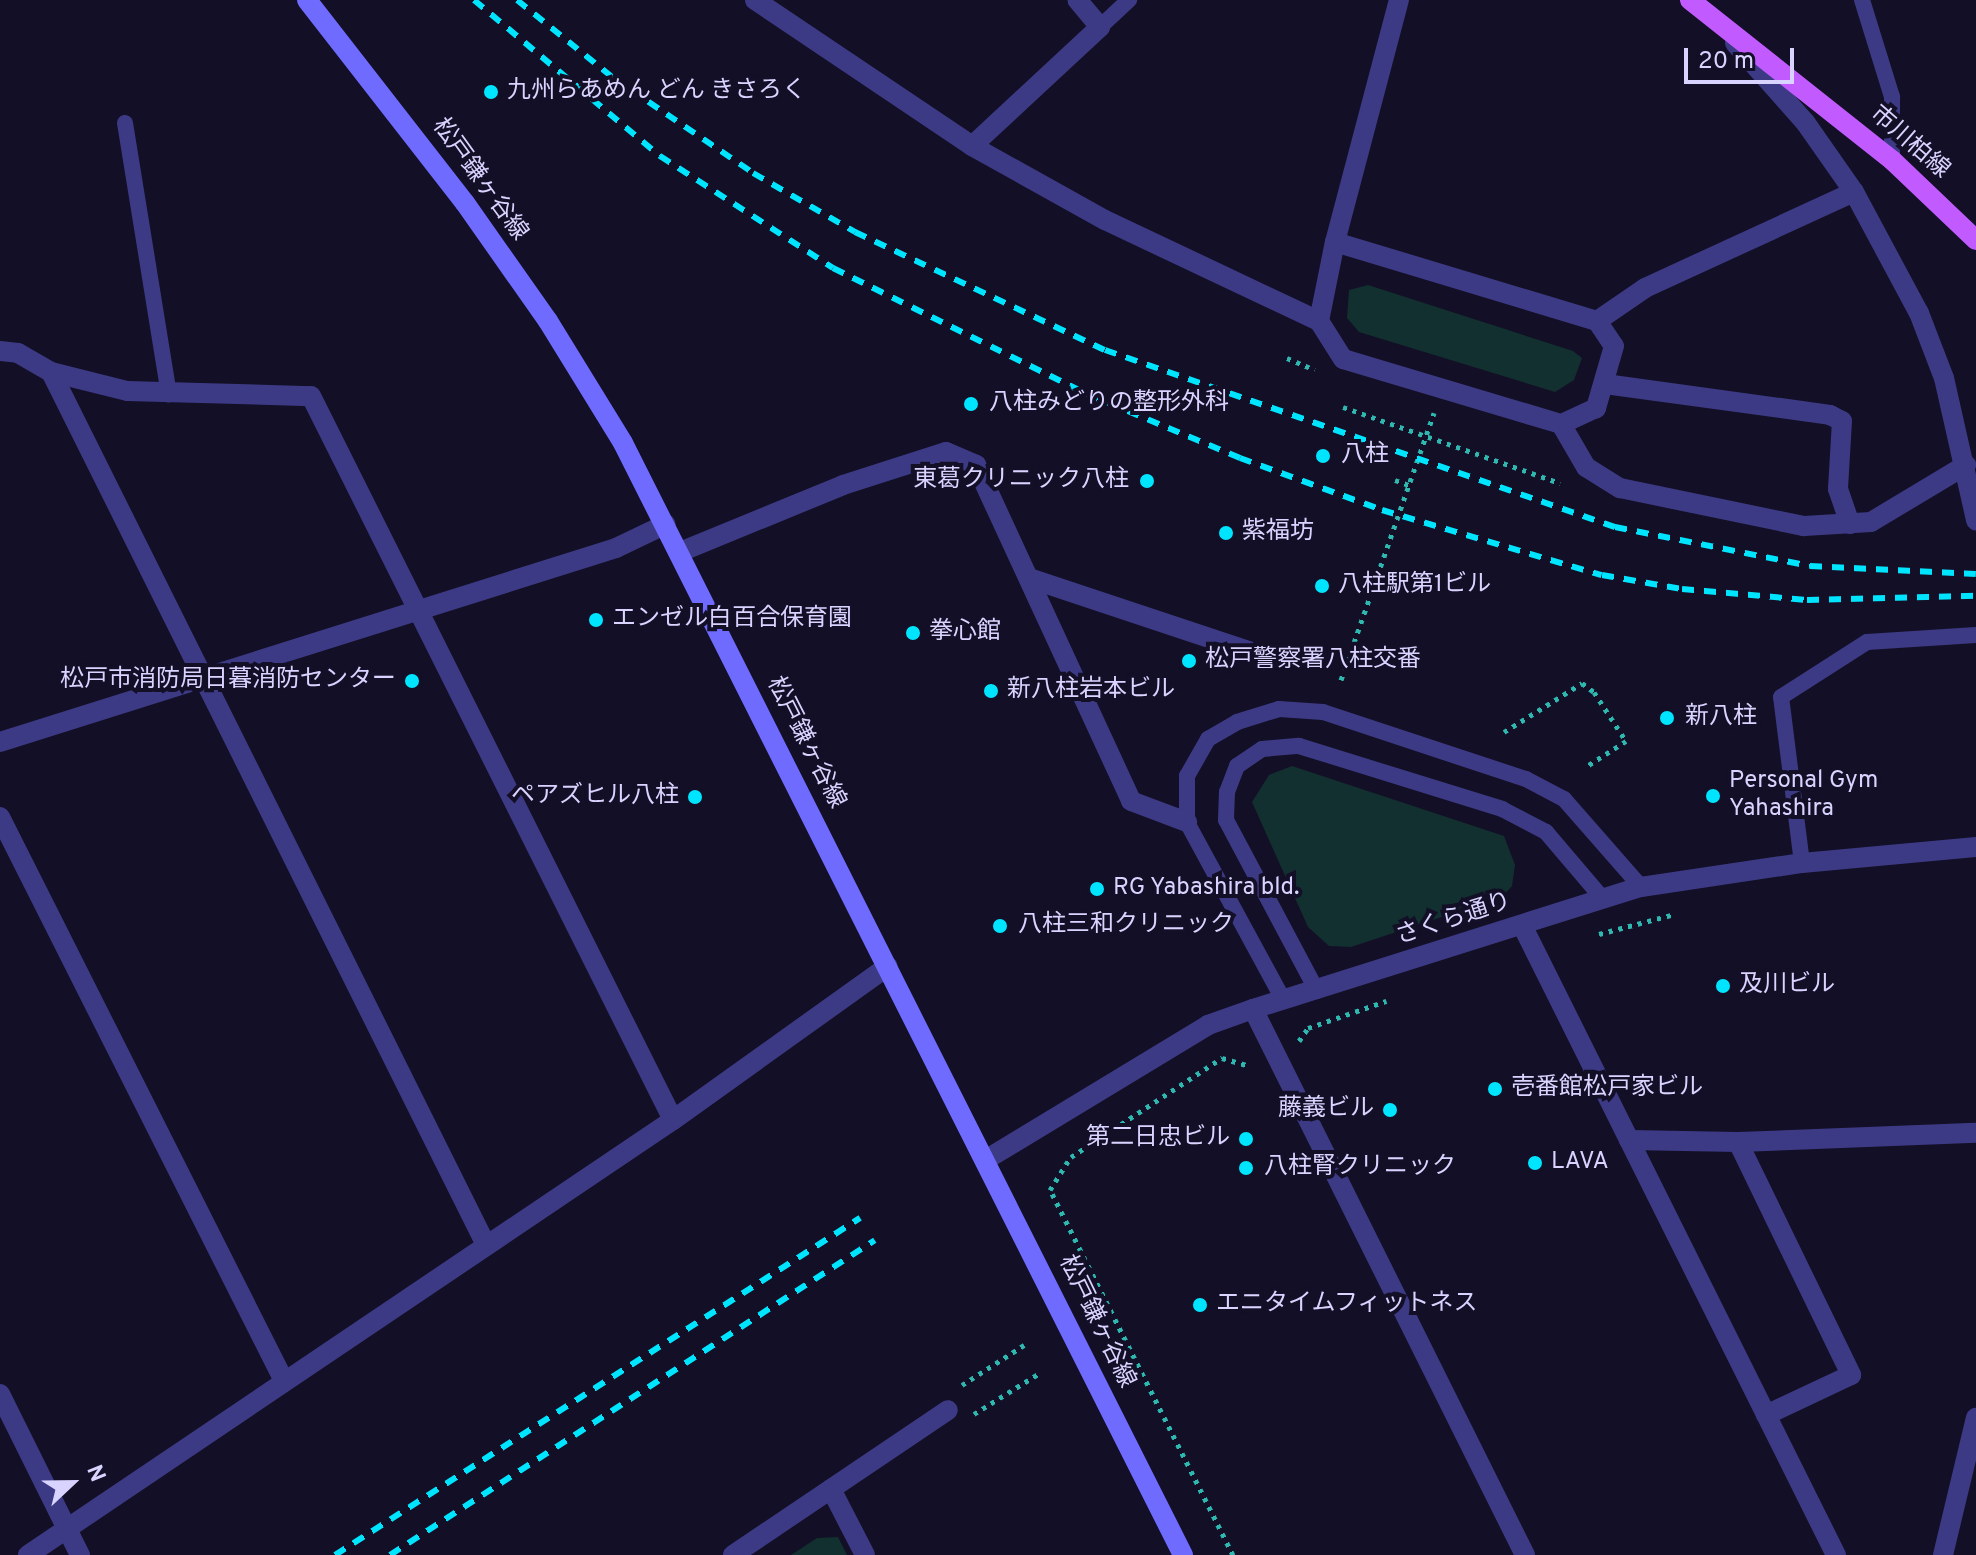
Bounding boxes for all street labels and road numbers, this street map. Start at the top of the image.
street label: 市川柏線 [1863,101,1955,185]
street label: 松戸鎌ヶ谷線 [425,113,533,247]
street label: 松戸鎌ヶ谷線 [759,672,851,814]
street label: さくら通り [1392,888,1516,952]
street label: 松戸鎌ヶ谷線 [1051,1251,1141,1393]

